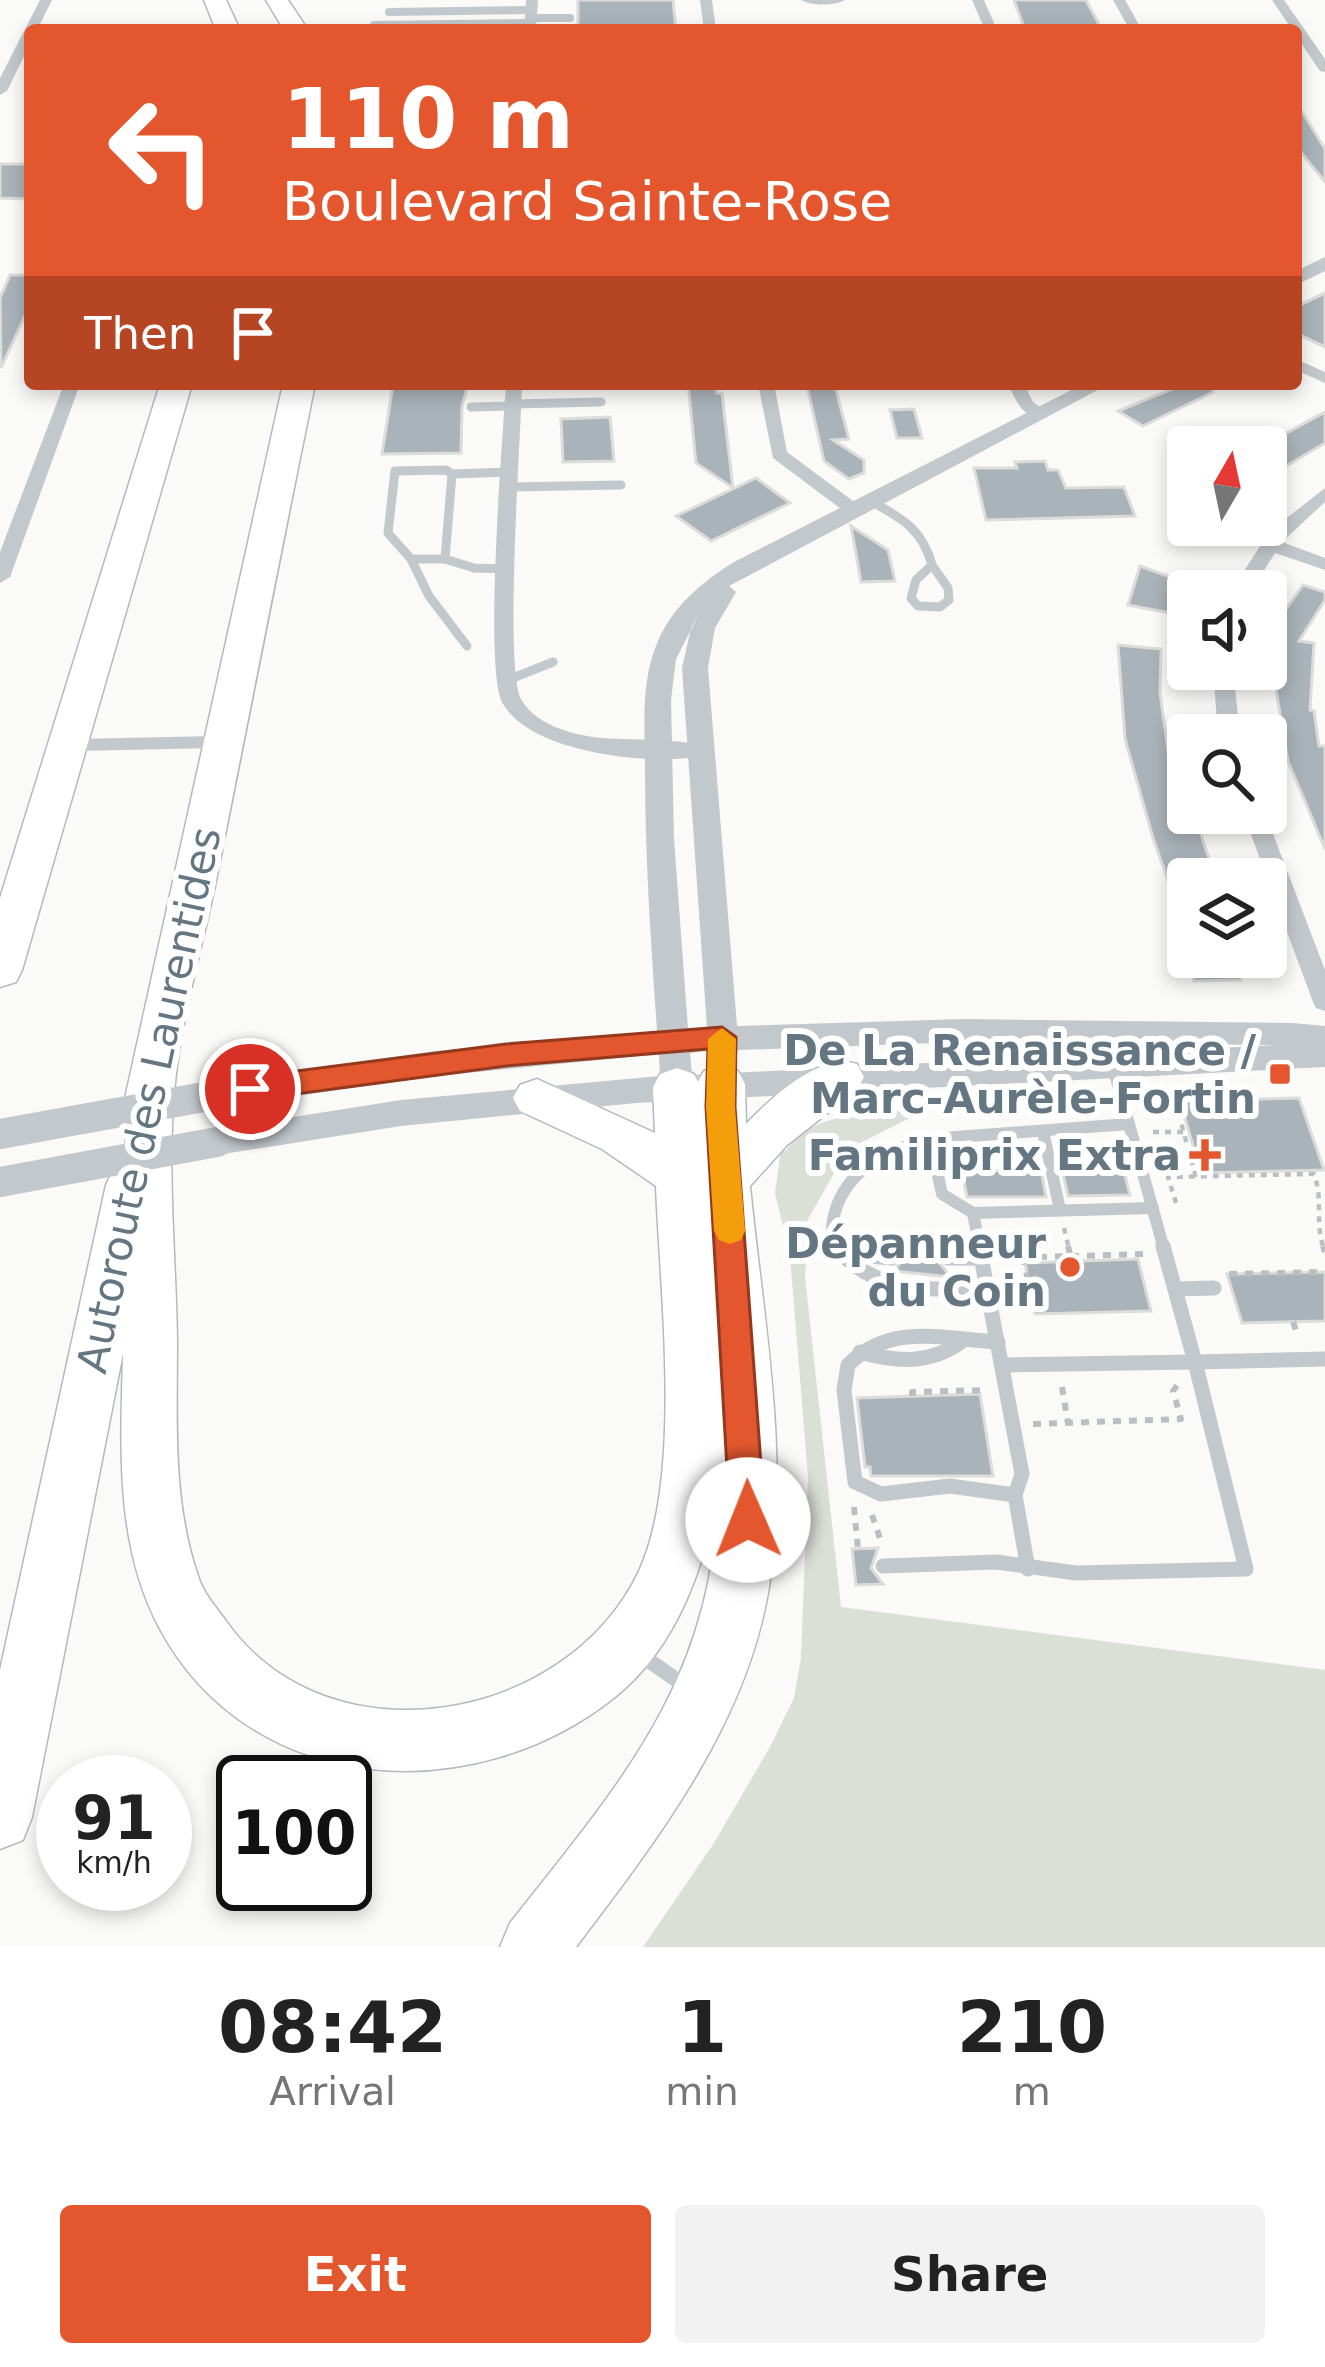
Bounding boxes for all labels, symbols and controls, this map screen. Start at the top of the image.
text: 110 m [282,70,574,168]
icon: left [84,72,240,228]
text: Boulevard Sainte-Rose [282,170,892,233]
icon: arrive [220,300,286,366]
text: Then [84,307,196,360]
north arrow [1167,426,1287,546]
map controls [1167,426,1287,978]
button: sound [1167,570,1287,690]
button: search [1167,714,1287,834]
street label: Autoroute des Laurentides [67,823,231,1377]
button: layers [1167,858,1287,978]
place label: De La Renaissance / Marc-Aurèle-Fortin [783,1026,1257,1123]
pin [199,1038,301,1140]
icon: arrive [217,1056,283,1122]
marker: De La Renaissance / Marc-Aurèle-Fortin [1267,1061,1293,1087]
place label: Familiprix Extra [808,1131,1181,1180]
marker: Familiprix Extra [1192,1142,1218,1168]
place label: Dépanneur du Coin [785,1219,1046,1316]
marker: Dépanneur du Coin [1057,1254,1083,1280]
position arrow [685,1457,811,1583]
speed limit sign: 100 [216,1755,372,1911]
text: 91 [72,1783,156,1853]
text: km/h [76,1845,152,1880]
text: 08:42 [218,1985,447,2069]
text: 1 [677,1985,727,2069]
text: 210 [957,1985,1107,2069]
text: Arrival [269,2069,396,2114]
text: min [665,2069,739,2114]
text: m [1013,2069,1051,2114]
button: Exit [60,2205,651,2343]
button: Share [675,2205,1265,2343]

